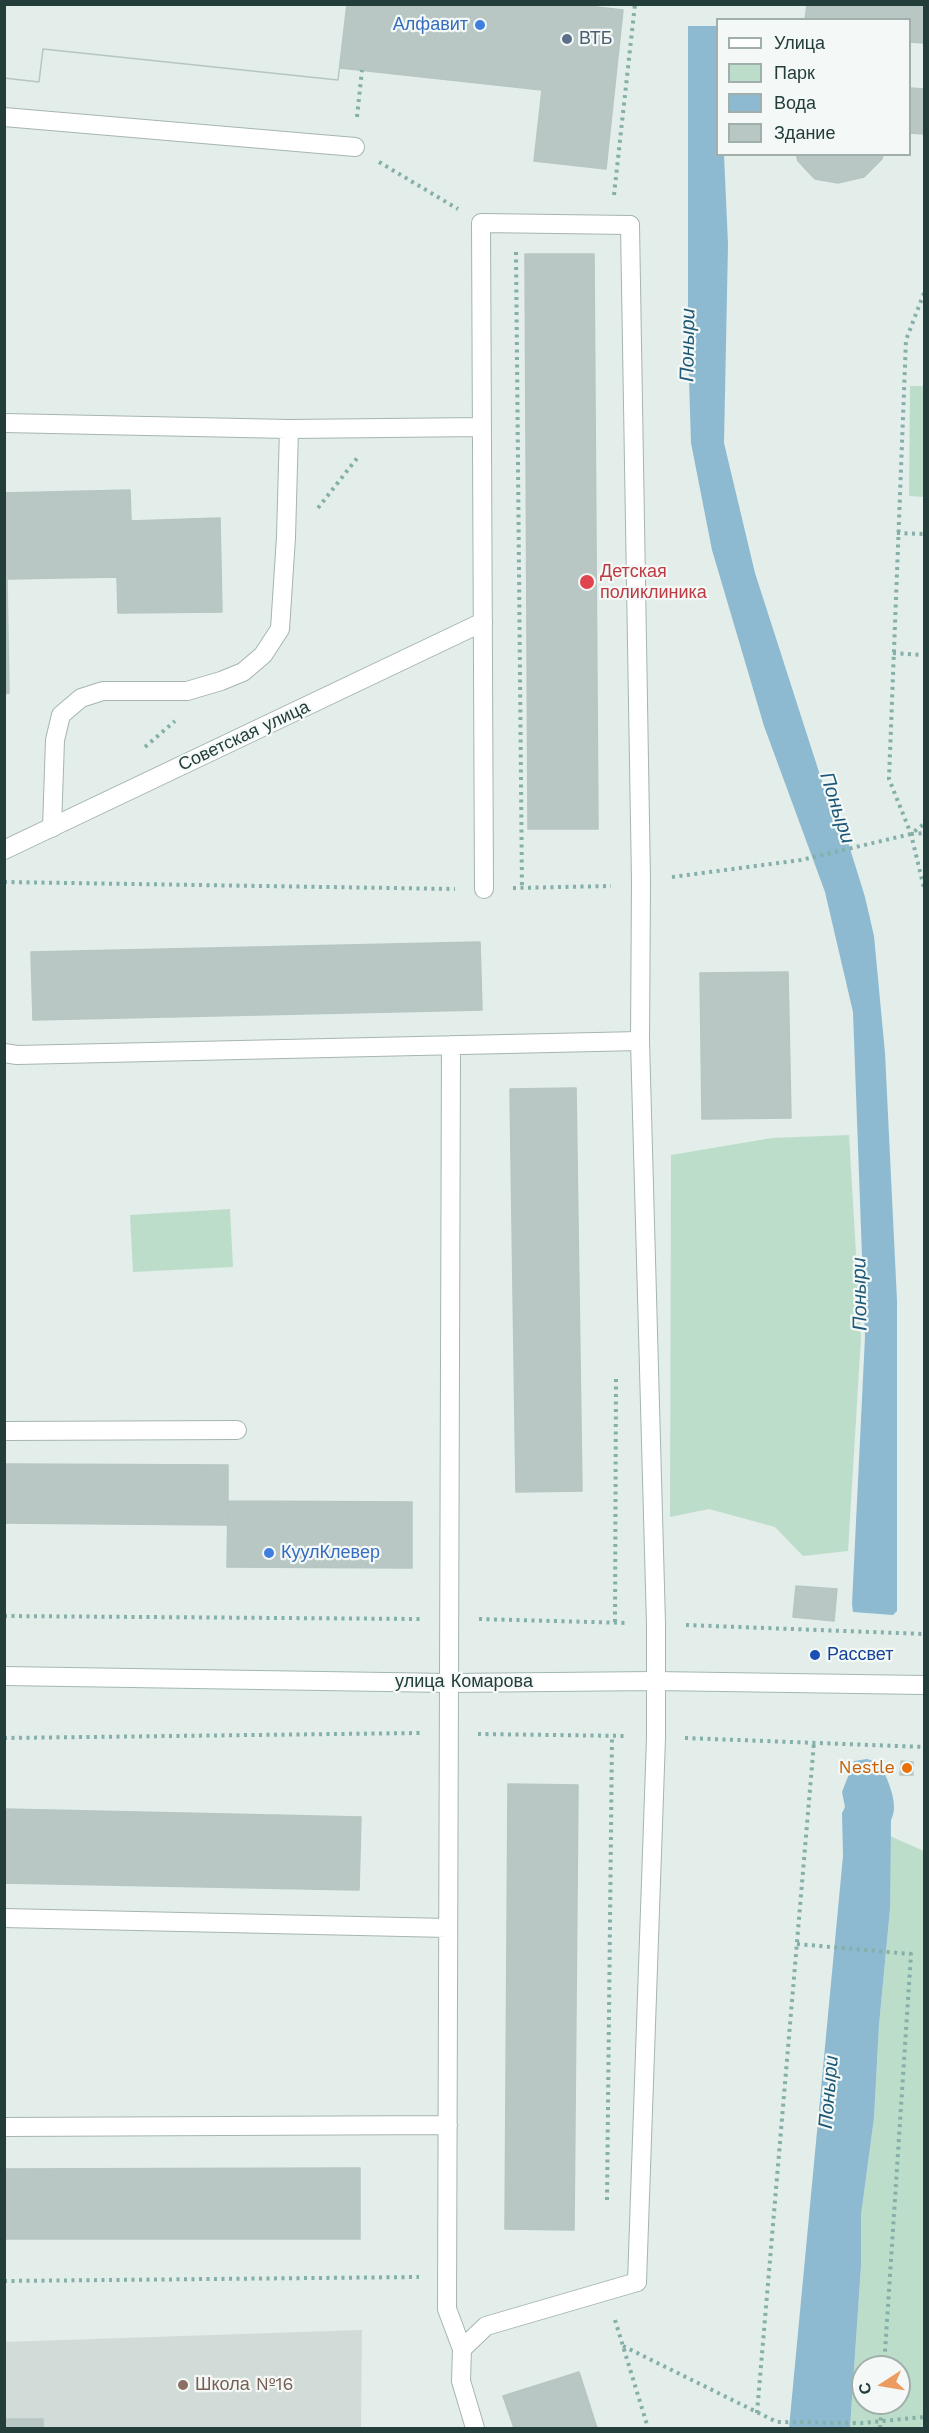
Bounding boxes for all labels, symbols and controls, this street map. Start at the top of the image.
place label: Алфавит [393,14,468,36]
marker: Алфавит [473,18,487,32]
legend [716,18,911,156]
place label: ВТБ [579,28,613,50]
marker: ВТБ [560,32,574,46]
text: Улица [774,32,825,53]
text: Парк [774,62,815,83]
text: Вода [774,92,816,113]
text: Здание [774,122,835,143]
water label: Поныри [675,308,701,382]
place label: Детская поликлиника [600,561,707,604]
marker: Детская поликлиника [578,573,596,591]
street label: Советская улица [175,696,313,776]
water label: Поныри [814,769,860,847]
water label: Поныри [847,1257,873,1331]
place label: КуулКлевер [281,1542,380,1564]
marker: КуулКлевер [262,1546,276,1560]
place label: Рассвет [827,1644,893,1666]
marker: Рассвет [808,1648,822,1662]
street label: улица Комарова [395,1671,533,1693]
place label: Nestle [839,1757,895,1779]
marker: Nestle [900,1761,914,1775]
water label: Поныри [814,2054,844,2130]
north arrow [851,2355,911,2415]
place label: Школа №16 [195,2374,293,2396]
marker: Школа №16 [176,2378,190,2392]
text: С [854,2381,875,2396]

